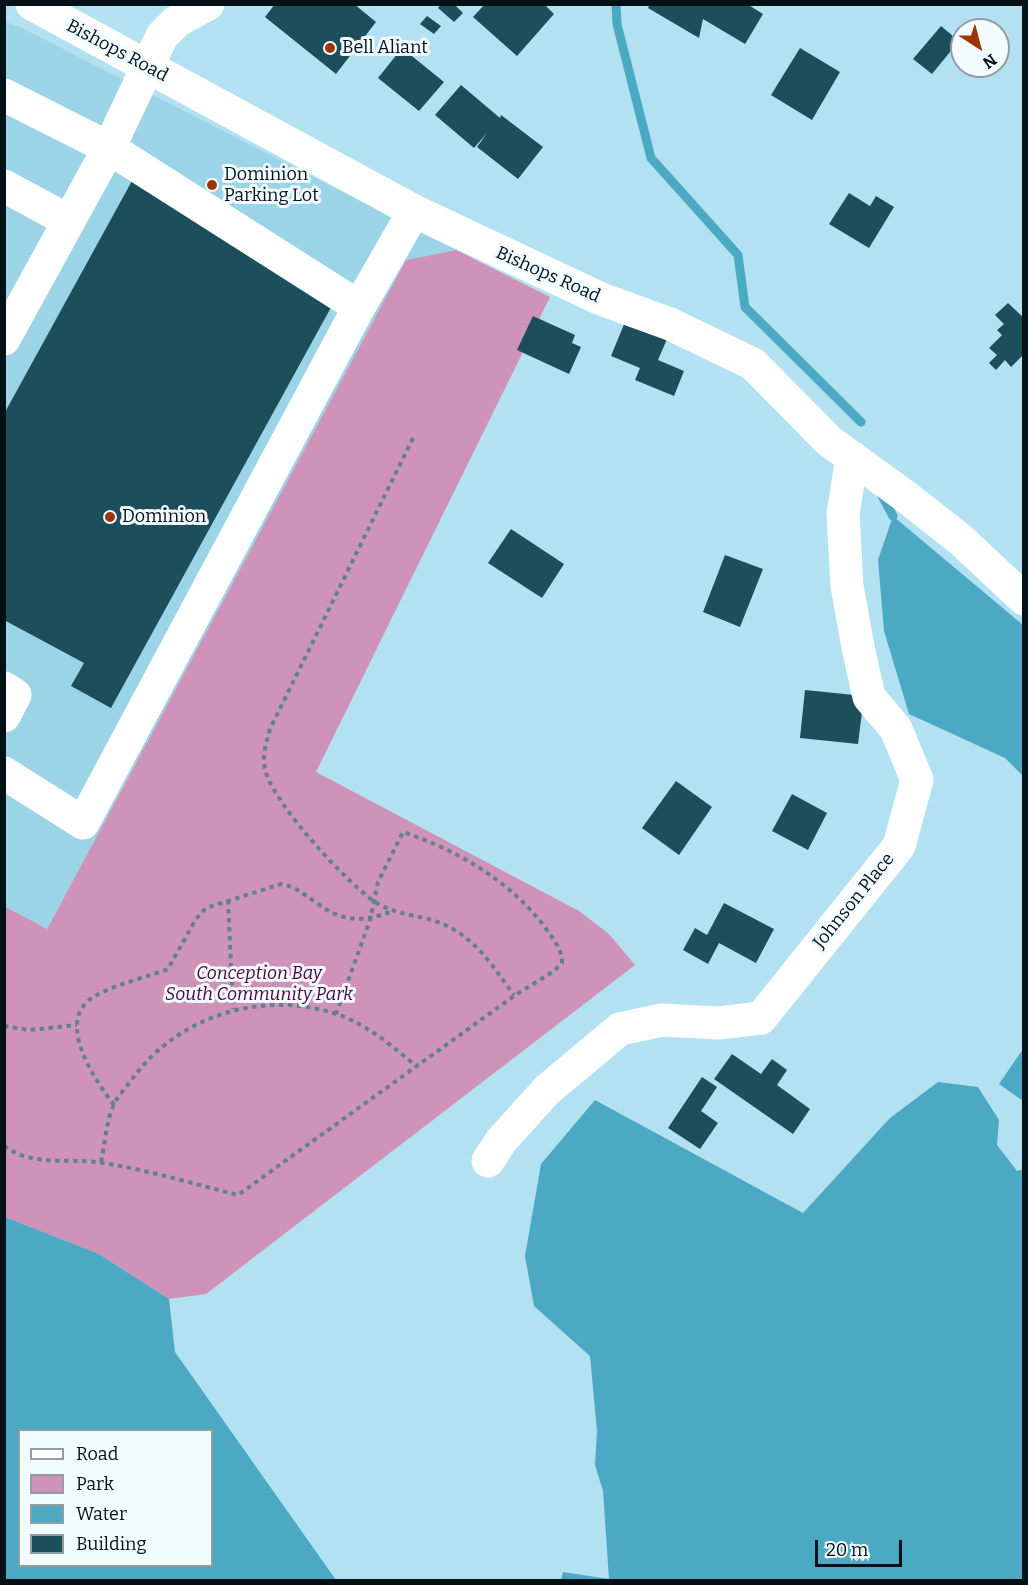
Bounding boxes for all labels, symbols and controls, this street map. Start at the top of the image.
street label: Bishops Road [62,15,172,87]
north arrow [950,18,1010,78]
place label: Bell Aliant [342,37,428,59]
marker: Bell Aliant [323,41,337,55]
text: N [979,50,1000,73]
place label: Dominion Parking Lot [224,164,319,207]
marker: Dominion Parking Lot [205,178,219,192]
street label: Bishops Road [492,242,604,308]
place label: Dominion [122,506,206,528]
marker: Dominion [103,510,117,524]
street label: Johnson Place [809,849,899,953]
park label: Conception Bay South Community Park [165,963,353,1006]
legend [18,1429,213,1567]
text: Road [76,1443,118,1465]
text: Park [76,1473,114,1495]
text: Water [76,1503,127,1525]
scale bar [818,1528,905,1566]
text: Building [76,1533,147,1555]
text: 20 m [826,1539,868,1561]

